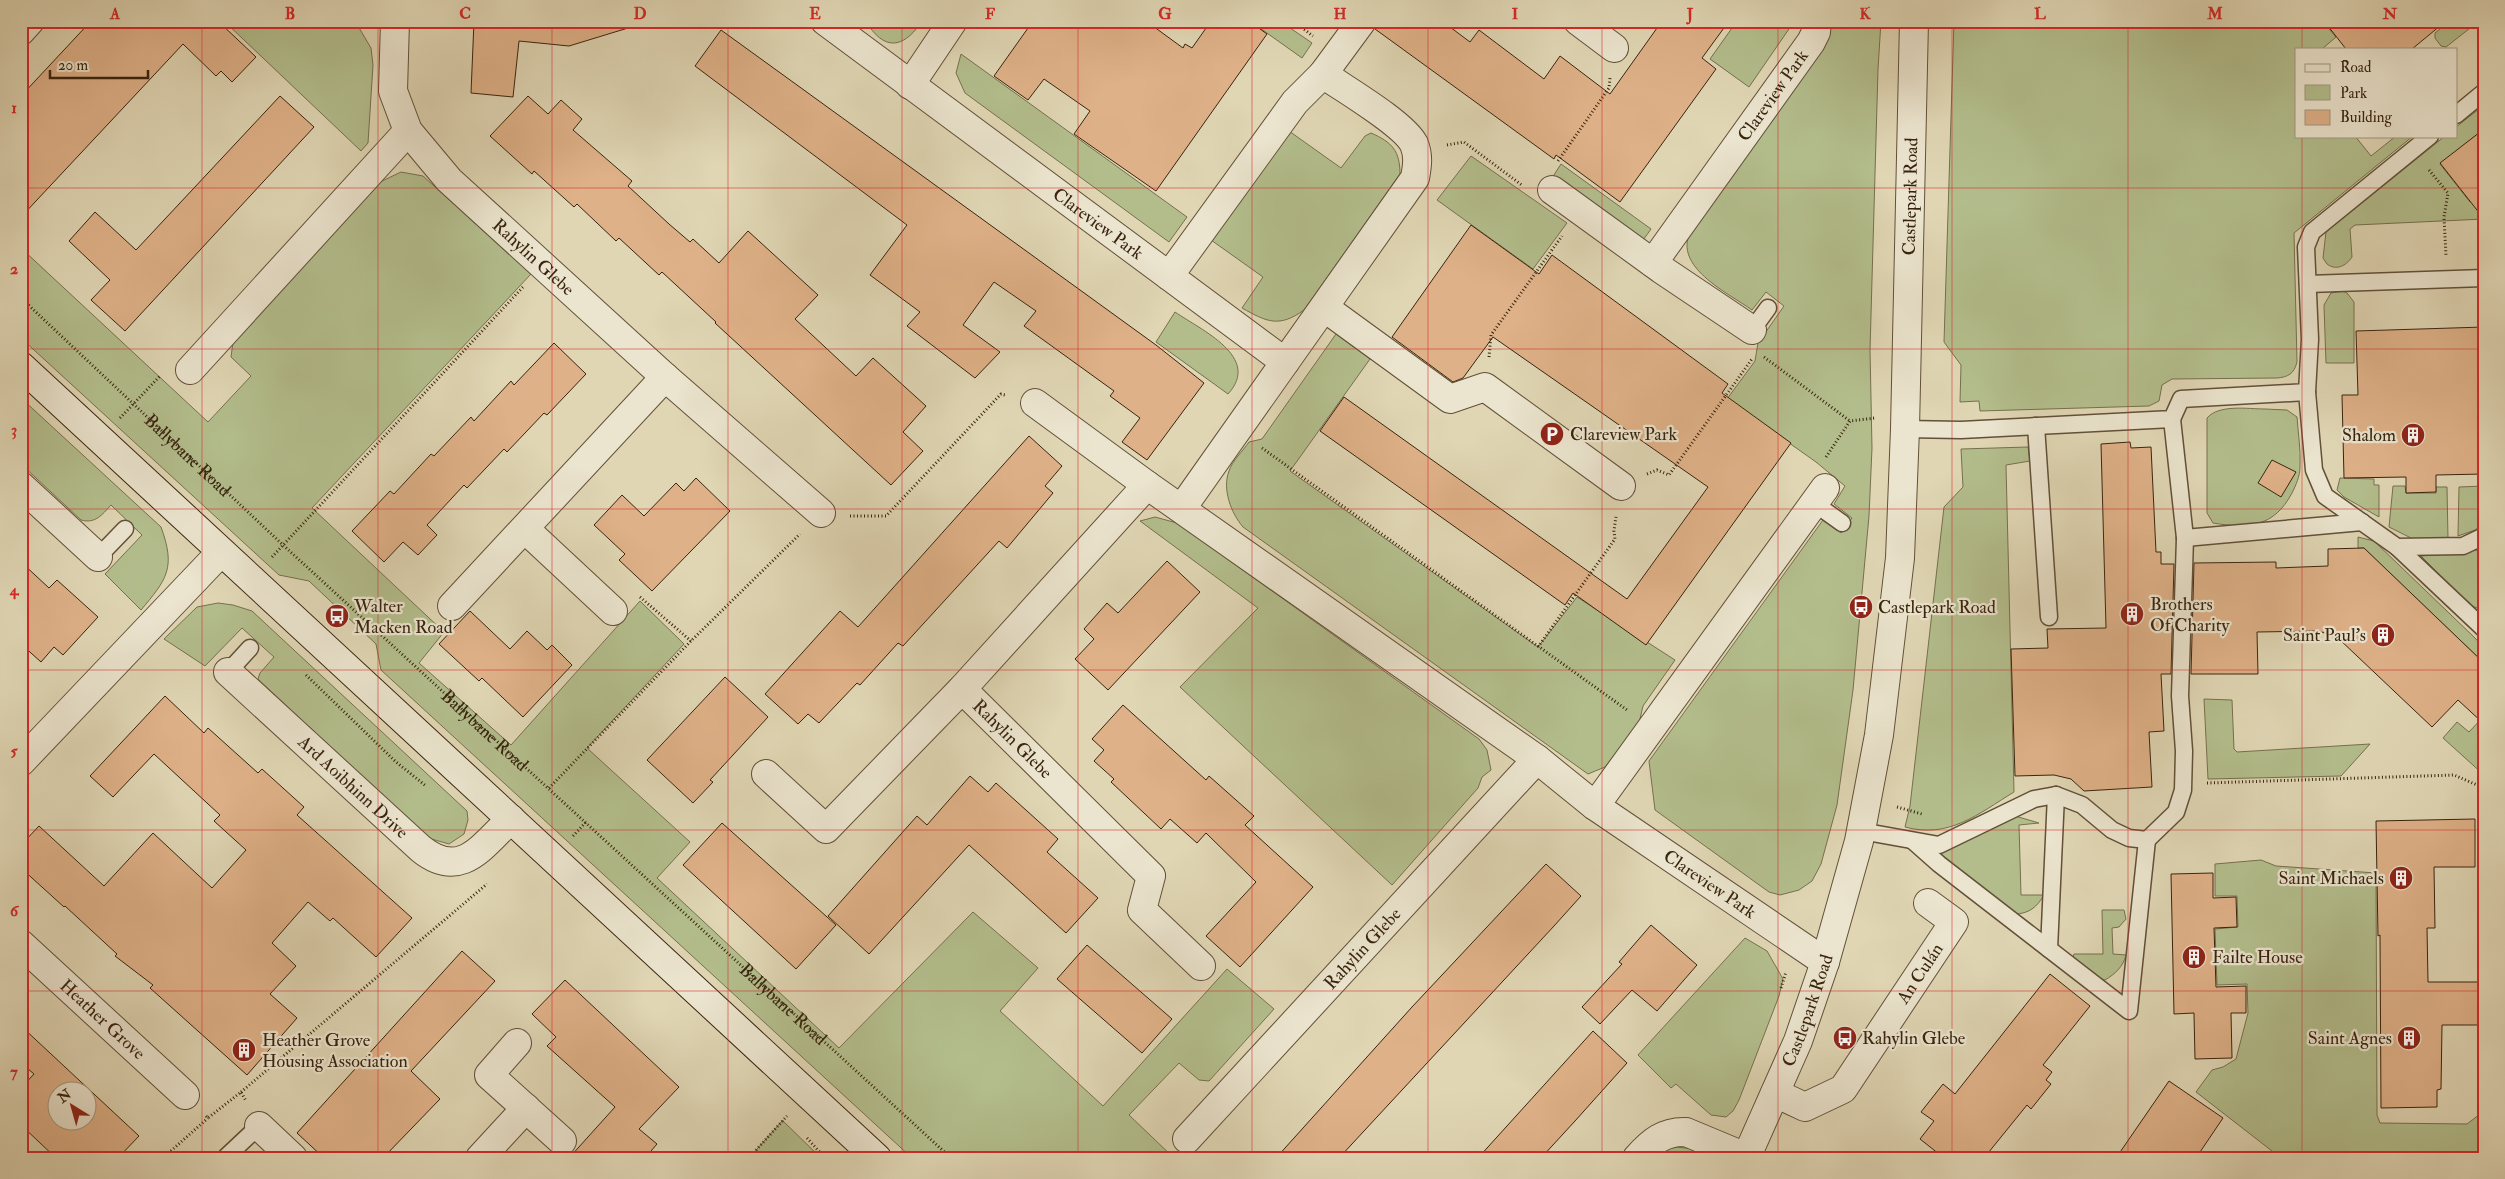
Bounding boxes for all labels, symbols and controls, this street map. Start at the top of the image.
text: A [109,4,121,24]
text: B [285,4,295,24]
text: C [459,4,471,24]
text: D [633,4,647,24]
text: E [809,4,821,24]
text: F [985,4,995,24]
text: G [1158,4,1172,24]
text: H [1333,4,1347,24]
text: I [1512,4,1519,24]
text: J [1686,4,1694,25]
text: K [1859,4,1871,24]
text: L [2034,4,2046,24]
text: M [2206,4,2223,24]
text: N [2382,4,2398,24]
street label: Clareview Park [1733,45,1814,146]
scale bar [50,48,148,80]
legend [2295,48,2458,138]
text: 20 m [58,56,88,75]
text: Road [2340,58,2372,77]
text: Park [2340,84,2367,103]
text: 1 [11,98,17,118]
text: Building [2340,108,2392,127]
street label: Castlepark Road [1898,137,1923,256]
street label: Clareview Park [1048,183,1148,265]
street label: Rahylin Glebe [487,214,579,301]
text: 2 [10,259,18,279]
street label: Ballybane Road [139,409,236,502]
text: 3 [11,420,17,440]
parking icon: Clareview Park [1539,421,1565,447]
building icon: Shalom [2400,422,2426,448]
place label: Clareview Park [1570,423,1677,446]
place label: Shalom [2342,424,2396,447]
text: 4 [9,580,20,600]
place label: Brothers Of Charity [2150,593,2231,637]
bus stop icon: Castlepark Road [1848,594,1874,620]
place label: Walter Macken Road [353,595,453,639]
place label: Castlepark Road [1878,596,1996,619]
building icon: Brothers Of Charity [2119,601,2145,627]
bus stop icon: Walter Macken Road [324,603,350,629]
building icon: Saint Paul's [2370,622,2396,648]
place label: Saint Paul's [2283,624,2366,647]
street label: Ballybane Road [436,685,533,777]
street label: Rahylin Glebe [967,695,1057,784]
street label: Ard Aoibhinn Drive [292,730,413,844]
text: 5 [10,741,18,761]
street label: Clareview Park [1659,845,1761,924]
building icon: Saint Michaels [2388,865,2414,891]
place label: Saint Michaels [2278,867,2384,890]
text: 6 [10,901,20,921]
street label: Rahylin Glebe [1319,903,1407,995]
street label: An Culán [1891,939,1949,1009]
building icon: Failte House [2181,944,2207,970]
place label: Failte House [2212,946,2303,969]
street label: Castlepark Road [1777,952,1839,1071]
street label: Ballybane Road [734,958,832,1050]
street label: Heather Grove [55,974,150,1065]
bus stop icon: Rahylin Glebe [1832,1025,1858,1051]
building icon: Saint Agnes [2396,1025,2422,1051]
place label: Rahylin Glebe [1862,1027,1966,1050]
place label: Saint Agnes [2308,1027,2392,1050]
place label: Heather Grove Housing Association [262,1029,408,1073]
building icon: Heather Grove Housing Association [231,1037,257,1063]
text: 7 [10,1062,18,1082]
north arrow [48,1082,98,1132]
text: N [54,1085,75,1107]

